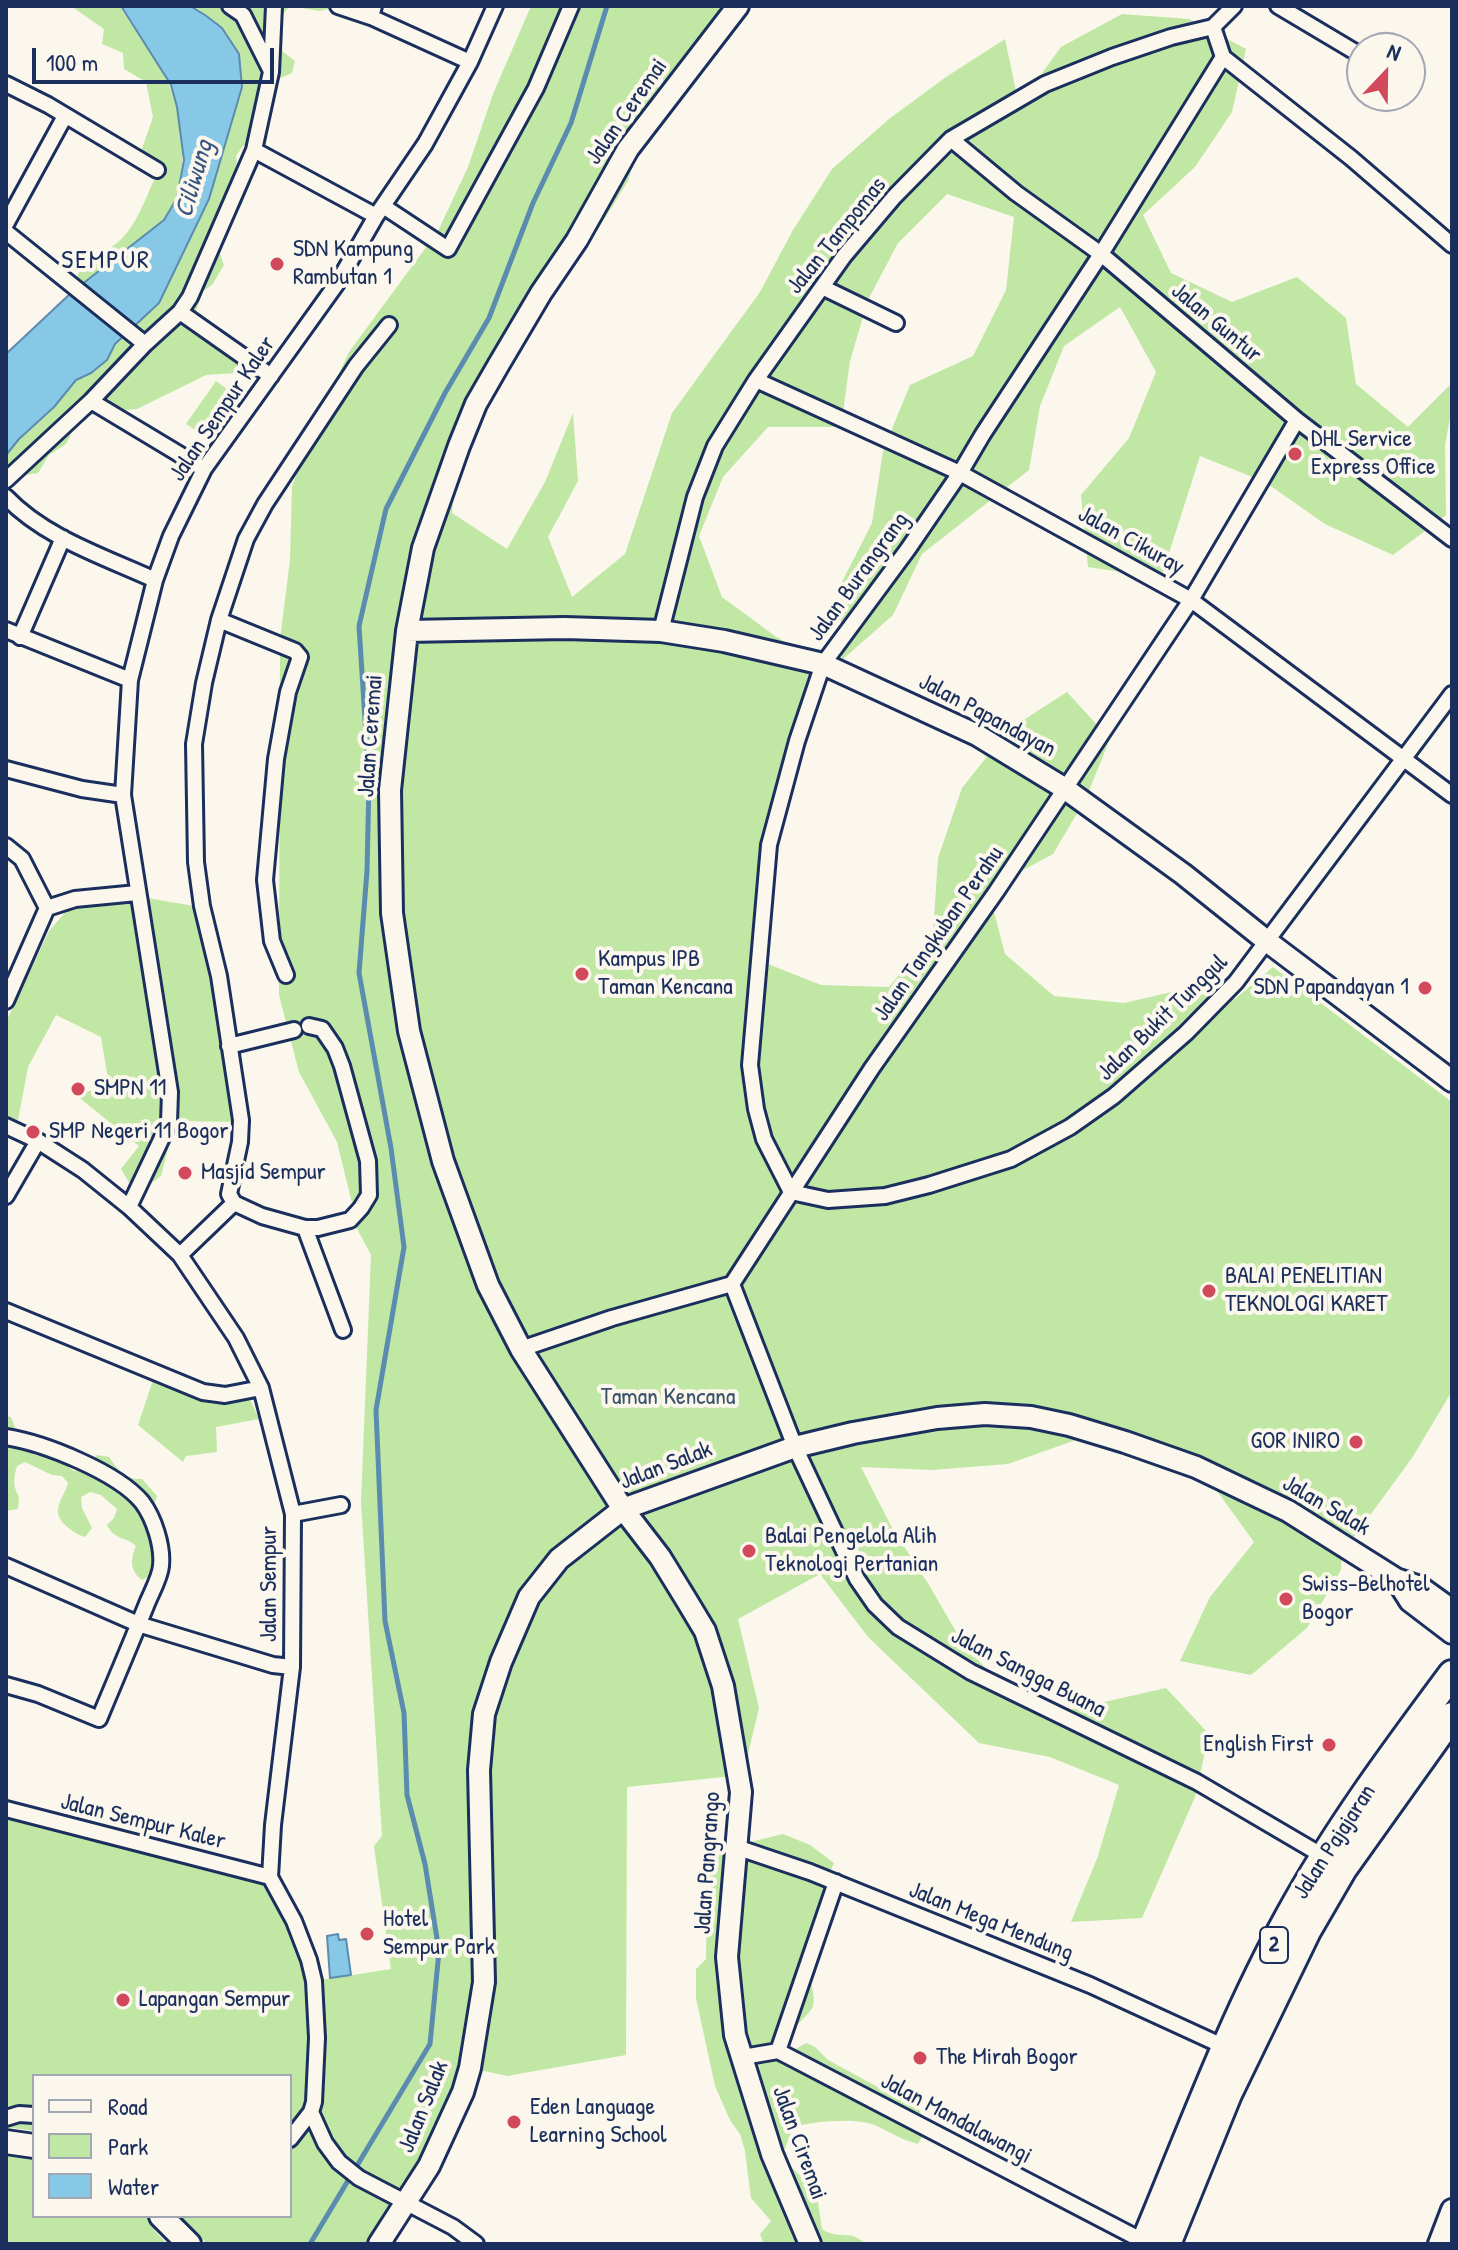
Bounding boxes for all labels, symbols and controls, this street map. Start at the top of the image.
scale bar [36,32,278,82]
north arrow [1346,32,1426,112]
text: N [1383,35,1405,68]
text: 100 m [46,46,98,78]
street label: Jalan Ceremai [580,53,674,171]
water label: Ciliwung [169,137,221,221]
street label: Jalan Tampomas [781,172,893,300]
place label: SDN Kampung Rambutan 1 [293,236,413,292]
district label: SEMPUR [61,245,151,277]
marker: SDN Kampung Rambutan 1 [268,255,286,273]
street label: Jalan Guntur [1165,277,1267,369]
street label: Jalan Sempur Kaler [164,331,282,487]
place label: DHL Service Express Office [1311,426,1436,482]
marker: DHL Service Express Office [1286,445,1304,463]
street label: Jalan Cikuray [1073,500,1189,582]
street label: Jalan Burangrang [803,507,915,647]
street label: Jalan Papandayan [914,668,1060,764]
street label: Jalan Ceremai [352,674,390,798]
street label: Jalan Tangkuban Perahu [868,841,1010,1027]
place label: Kampus IPB Taman Kencana [598,946,733,1002]
street label: Jalan Bukit Tunggul [1092,948,1234,1088]
marker: Kampus IPB Taman Kencana [573,965,591,983]
place label: SDN Papandayan 1 [1253,974,1409,1002]
marker: SDN Papandayan 1 [1416,979,1434,997]
place label: SMPN 11 [94,1075,167,1103]
marker: SMPN 11 [69,1080,87,1098]
place label: SMP Negeri 11 Bogor [49,1118,228,1146]
marker: SMP Negeri 11 Bogor [24,1123,42,1141]
place label: Masjid Sempur [201,1159,326,1187]
marker: Masjid Sempur [176,1164,194,1182]
place label: BALAI PENELITIAN TEKNOLOGI KARET [1225,1263,1387,1319]
marker: BALAI PENELITIAN TEKNOLOGI KARET [1200,1282,1218,1300]
park label: Taman Kencana [601,1384,735,1412]
place label: GOR INIRO [1250,1428,1340,1456]
marker: GOR INIRO [1347,1433,1365,1451]
street label: Jalan Salak [616,1435,716,1497]
street label: Jalan Salak [1277,1469,1375,1543]
place label: Balai Pengelola Alih Teknologi Pertanian [765,1523,938,1579]
street label: Jalan Sempur [256,1526,284,1642]
marker: Balai Pengelola Alih Teknologi Pertanian [740,1542,758,1560]
place label: Swiss-Belhotel Bogor [1302,1571,1430,1627]
marker: Swiss-Belhotel Bogor [1277,1590,1295,1608]
street label: Jalan Sangga Buana [946,1622,1110,1724]
place label: English First [1203,1731,1313,1759]
marker: English First [1320,1736,1338,1754]
street label: Jalan Pajajaran [1287,1779,1383,1905]
street label: Jalan Sempur Kaler [57,1788,229,1856]
street label: Jalan Pangrango [689,1791,727,1935]
street label: Jalan Mega Mendung [904,1876,1078,1968]
place label: Hotel Sempur Park [383,1906,495,1962]
marker: Hotel Sempur Park [358,1925,376,1943]
road number: 2 [1260,1927,1288,1963]
place label: Lapangan Sempur [139,1986,290,2014]
marker: Lapangan Sempur [114,1991,132,2009]
place label: The Mirah Bogor [936,2044,1078,2072]
marker: The Mirah Bogor [911,2049,929,2067]
street label: Jalan Salak [393,2057,455,2157]
street label: Jalan Mandalawangi [876,2067,1036,2171]
legend [32,2074,292,2218]
street label: Jalan Ciremai [765,2082,833,2204]
text: Road [108,2090,147,2122]
place label: Eden Language Learning School [530,2094,667,2150]
marker: Eden Language Learning School [505,2113,523,2131]
text: Park [108,2130,148,2162]
text: Water [108,2170,159,2202]

